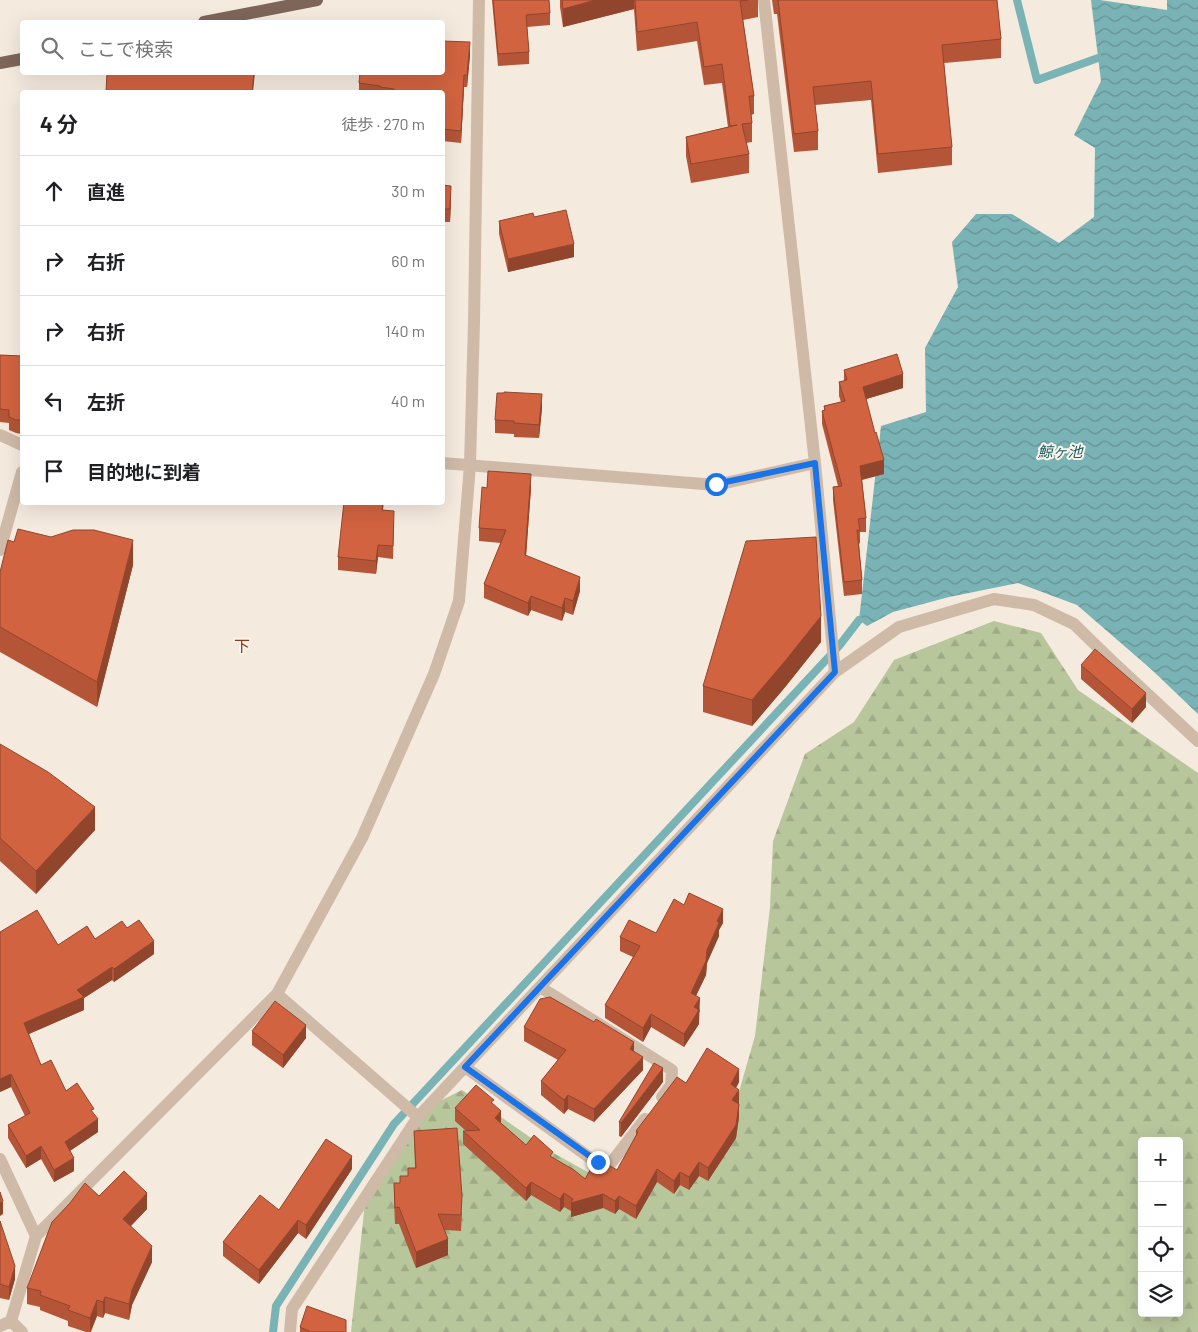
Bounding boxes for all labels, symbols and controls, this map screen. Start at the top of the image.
search box [20,20,445,75]
icon: search [38,34,66,62]
text: ここで検索 [78,37,173,60]
text: 4 分 [40,111,78,136]
text: 徒歩 · 270 m [342,114,425,133]
icon: ahead [40,177,68,205]
text: 直進 [87,180,125,203]
text: 30 m [391,181,425,200]
icon: right [40,247,68,275]
text: 右折 [87,250,125,273]
text: 60 m [391,251,425,270]
icon: right [40,317,68,345]
text: 右折 [87,320,125,343]
text: 140 m [385,321,425,340]
icon: left [40,387,68,415]
text: 左折 [87,390,125,413]
text: 40 m [391,391,425,410]
water label: 鯨ヶ池 [1037,442,1084,460]
icon: arrive [40,457,68,485]
text: 目的地に到着 [87,460,201,483]
route start [705,473,728,496]
district label: 下 [234,636,250,655]
map controls [1138,1137,1183,1317]
button: + [1138,1137,1183,1182]
route end [587,1151,610,1174]
button: − [1138,1182,1183,1227]
button: locate [1138,1227,1183,1272]
button: layers [1138,1272,1183,1317]

